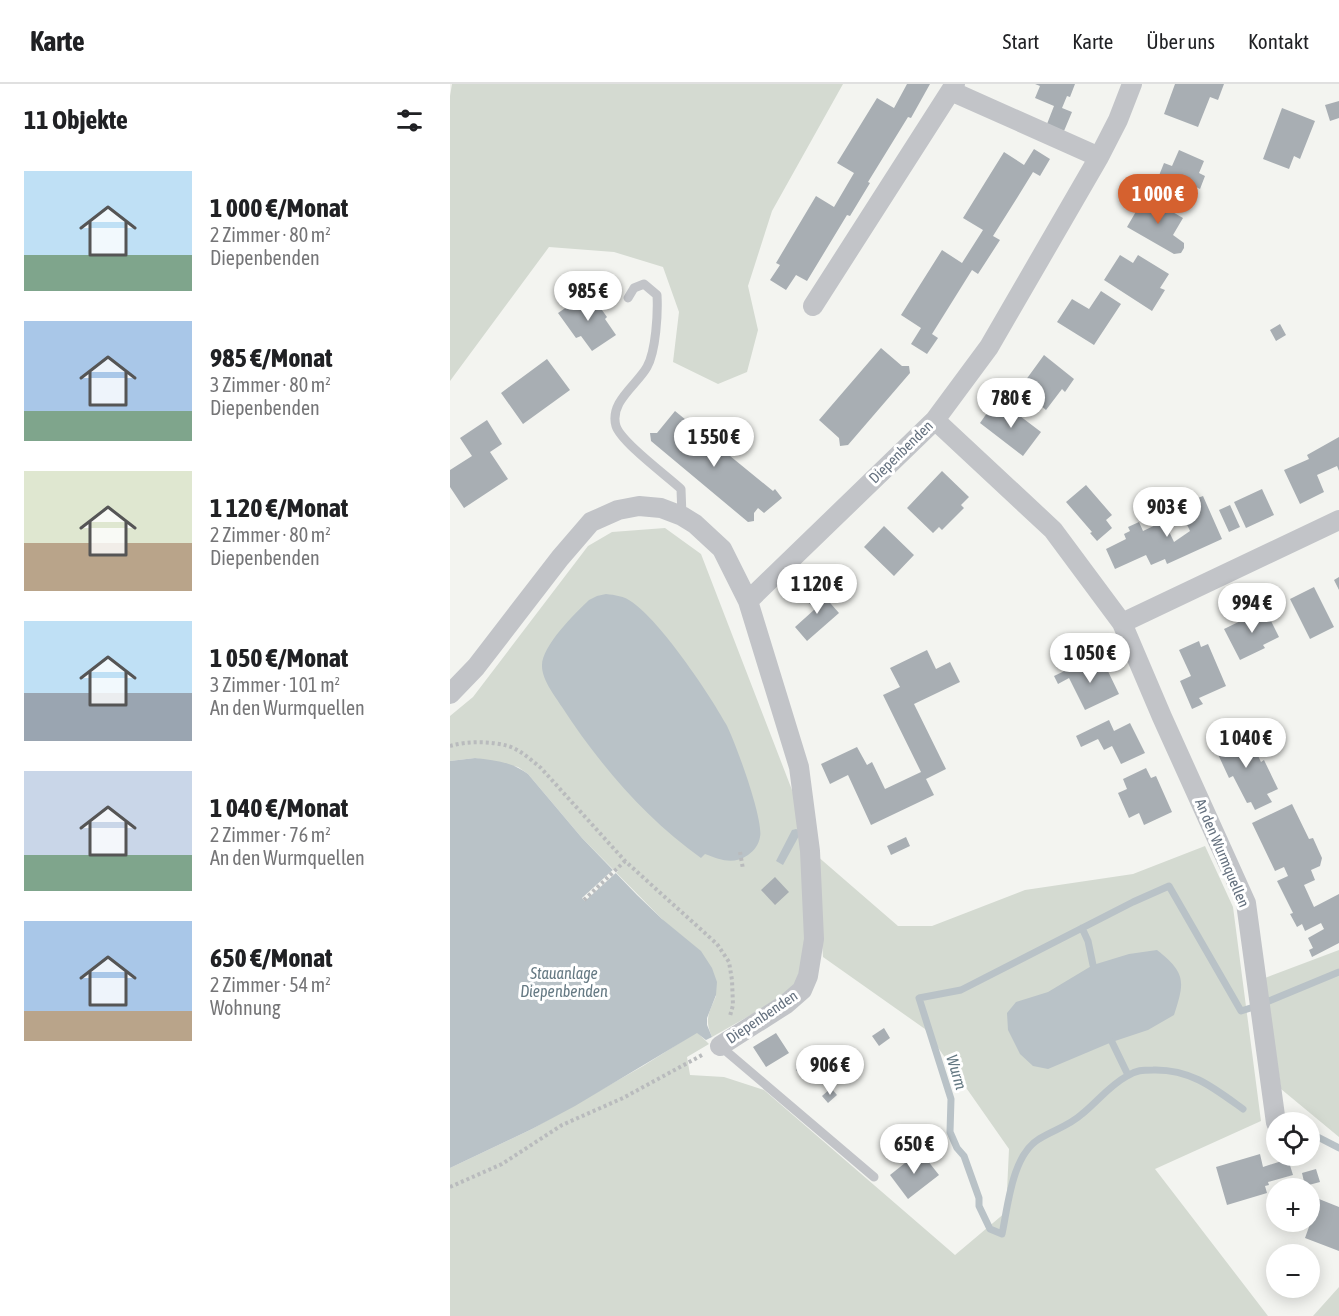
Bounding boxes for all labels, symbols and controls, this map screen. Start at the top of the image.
text: Karte [30,25,85,57]
text: Start [1003,29,1039,53]
text: Karte [1072,29,1113,53]
text: Über uns [1146,29,1215,53]
text: Kontakt [1248,29,1309,53]
icon: filters [393,104,426,137]
text: 11 Objekte [24,105,128,135]
pin: 1 000 € [1103,174,1213,225]
text: 1 000 € [1132,182,1184,205]
text: 1 000 €/Monat [210,193,348,223]
icon: home [72,195,144,267]
text: 2 Zimmer · 80 m² [210,223,331,246]
text: Diepenbenden [210,246,320,269]
pin: 985 € [546,271,630,322]
text: 985 € [568,279,608,302]
text: 985 €/Monat [210,343,333,373]
icon: home [72,345,144,417]
text: 3 Zimmer · 80 m² [210,373,331,396]
pin: 780 € [969,378,1053,429]
text: 780 € [991,386,1031,409]
text: Diepenbenden [210,396,320,419]
pin: 1 550 € [659,417,769,468]
street label: Diepenbenden [865,417,936,486]
text: 1 550 € [688,425,740,448]
pin: 903 € [1125,487,1209,538]
text: 1 120 €/Monat [210,493,348,523]
icon: home [72,495,144,567]
text: 903 € [1147,495,1187,518]
text: 2 Zimmer · 80 m² [210,523,331,546]
text: Diepenbenden [210,546,320,569]
pin: 1 120 € [762,564,872,615]
text: 1 120 € [791,572,843,595]
pin: 994 € [1210,583,1294,634]
text: 994 € [1232,591,1272,614]
pin: 1 050 € [1035,633,1145,684]
text: 1 050 € [1064,641,1116,664]
text: 1 050 €/Monat [210,643,348,673]
icon: home [72,645,144,717]
text: 3 Zimmer · 101 m² [210,673,340,696]
text: An den Wurmquellen [210,696,365,719]
pin: 1 040 € [1191,718,1301,769]
text: 1 040 € [1220,726,1272,749]
text: 1 040 €/Monat [210,793,348,823]
icon: home [72,795,144,867]
street label: An den Wurmquellen [1192,796,1253,910]
text: 2 Zimmer · 76 m² [210,823,331,846]
text: An den Wurmquellen [210,846,365,869]
text: 650 €/Monat [210,943,333,973]
icon: home [72,945,144,1017]
water label: Stauanlage Diepenbenden [520,964,608,1001]
text: 2 Zimmer · 54 m² [210,973,331,996]
street label: Diepenbenden [723,987,801,1047]
text: Wohnung [210,996,281,1019]
pin: 906 € [788,1045,872,1096]
water label: Wurm [943,1052,971,1092]
text: 906 € [810,1053,850,1076]
map controls [1266,1112,1320,1298]
button: locate [1266,1112,1320,1166]
pin: 650 € [872,1124,956,1175]
text: 650 € [894,1132,934,1155]
button: + [1266,1178,1320,1232]
button: − [1266,1244,1320,1298]

